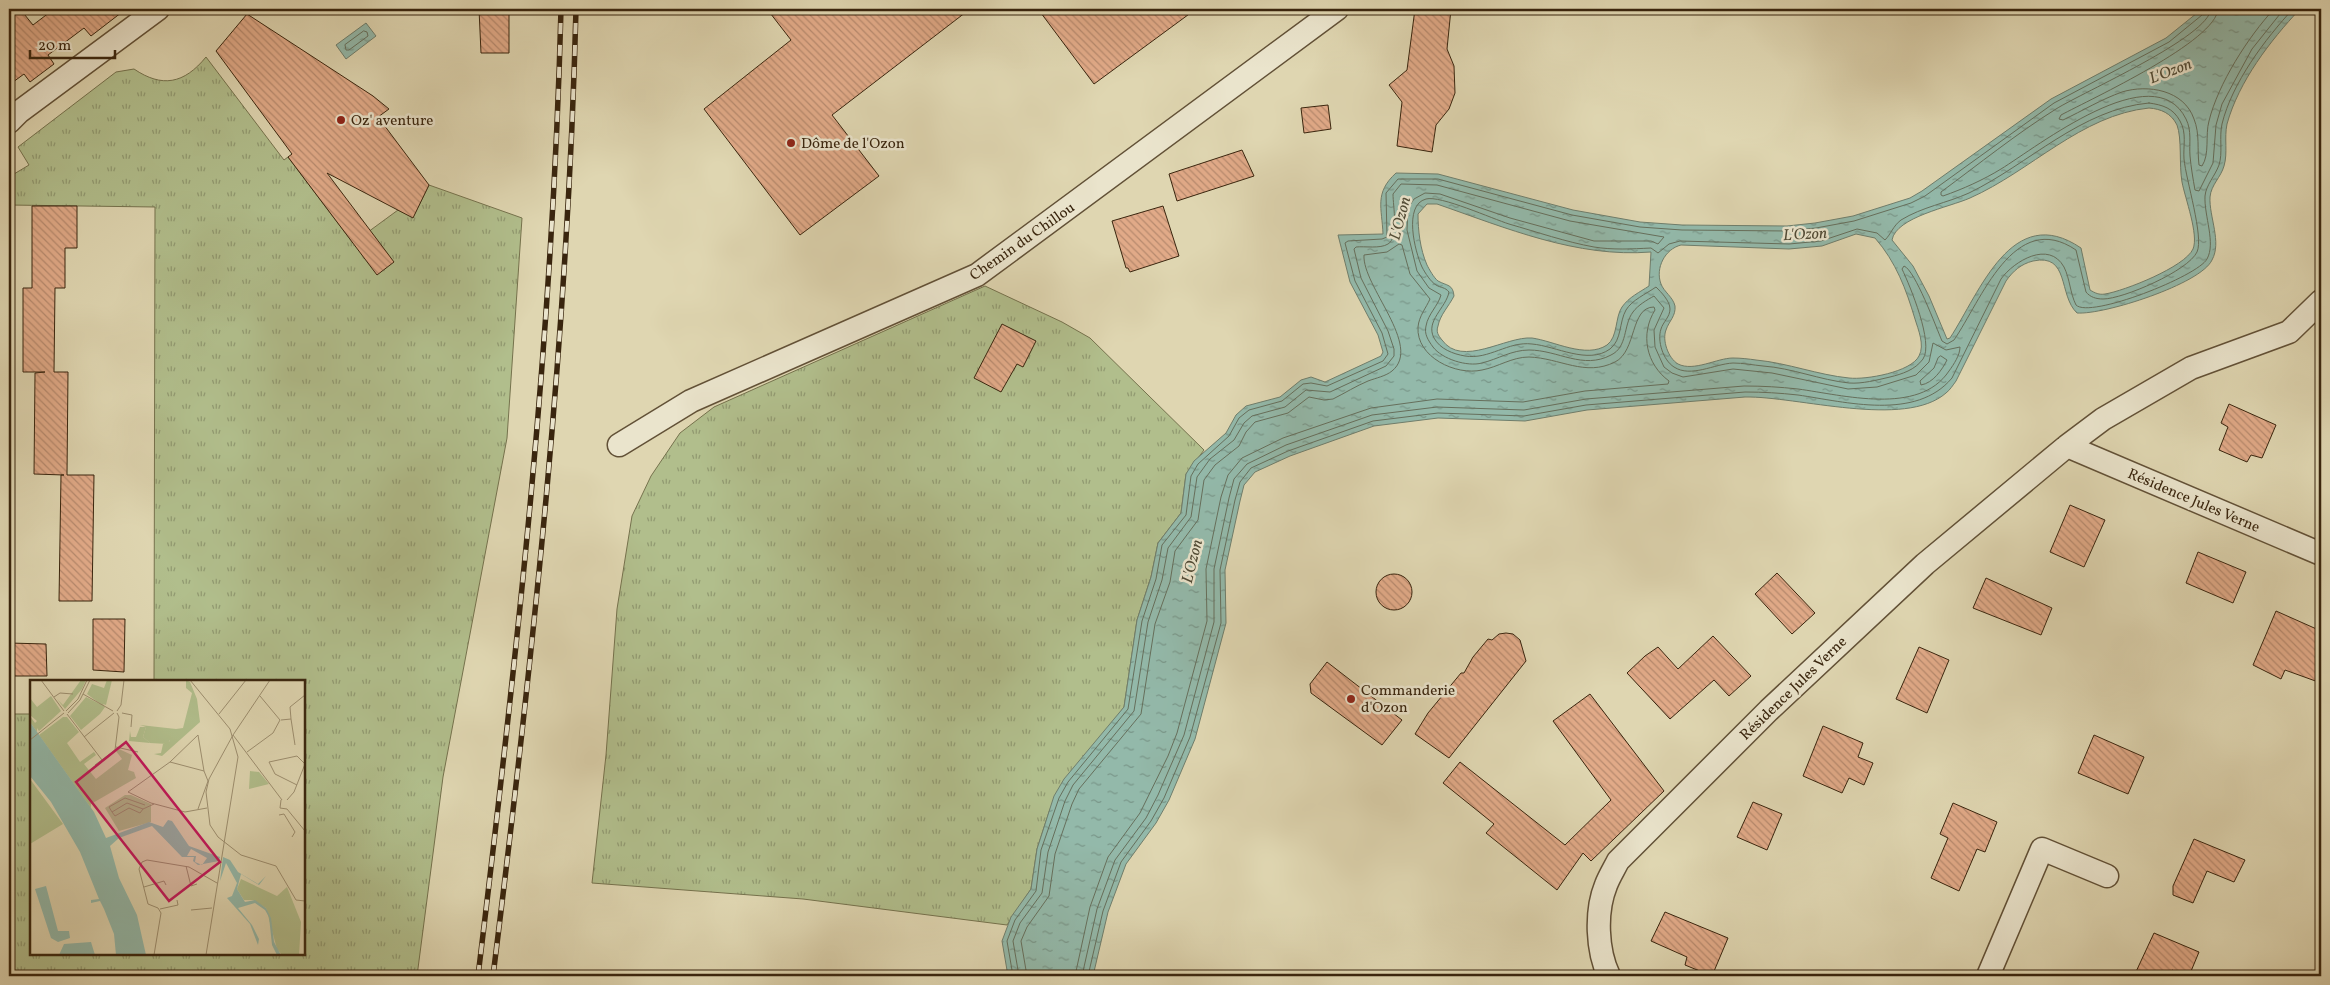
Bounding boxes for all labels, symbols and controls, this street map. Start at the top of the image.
scale bar [30,28,115,60]
text: 20 m [38,36,71,57]
water label: L'Ozon [2146,54,2195,90]
place label: Oz' aventure [351,111,433,132]
marker: Oz' aventure [335,114,347,126]
place label: Dôme de l'Ozon [801,134,905,155]
marker: Dôme de l'Ozon [785,137,797,149]
water label: L'Ozon [1385,194,1417,243]
street label: Chemin du Chillou [966,198,1080,286]
water label: L'Ozon [1782,223,1828,247]
street label: Résidence Jules Verne [2124,464,2263,539]
water label: L'Ozon [1177,537,1209,586]
street label: Résidence Jules Verne [1736,632,1852,746]
inset map [30,680,305,955]
place label: Commanderie d'Ozon [1361,681,1455,719]
marker: Commanderie d'Ozon [1345,693,1357,705]

